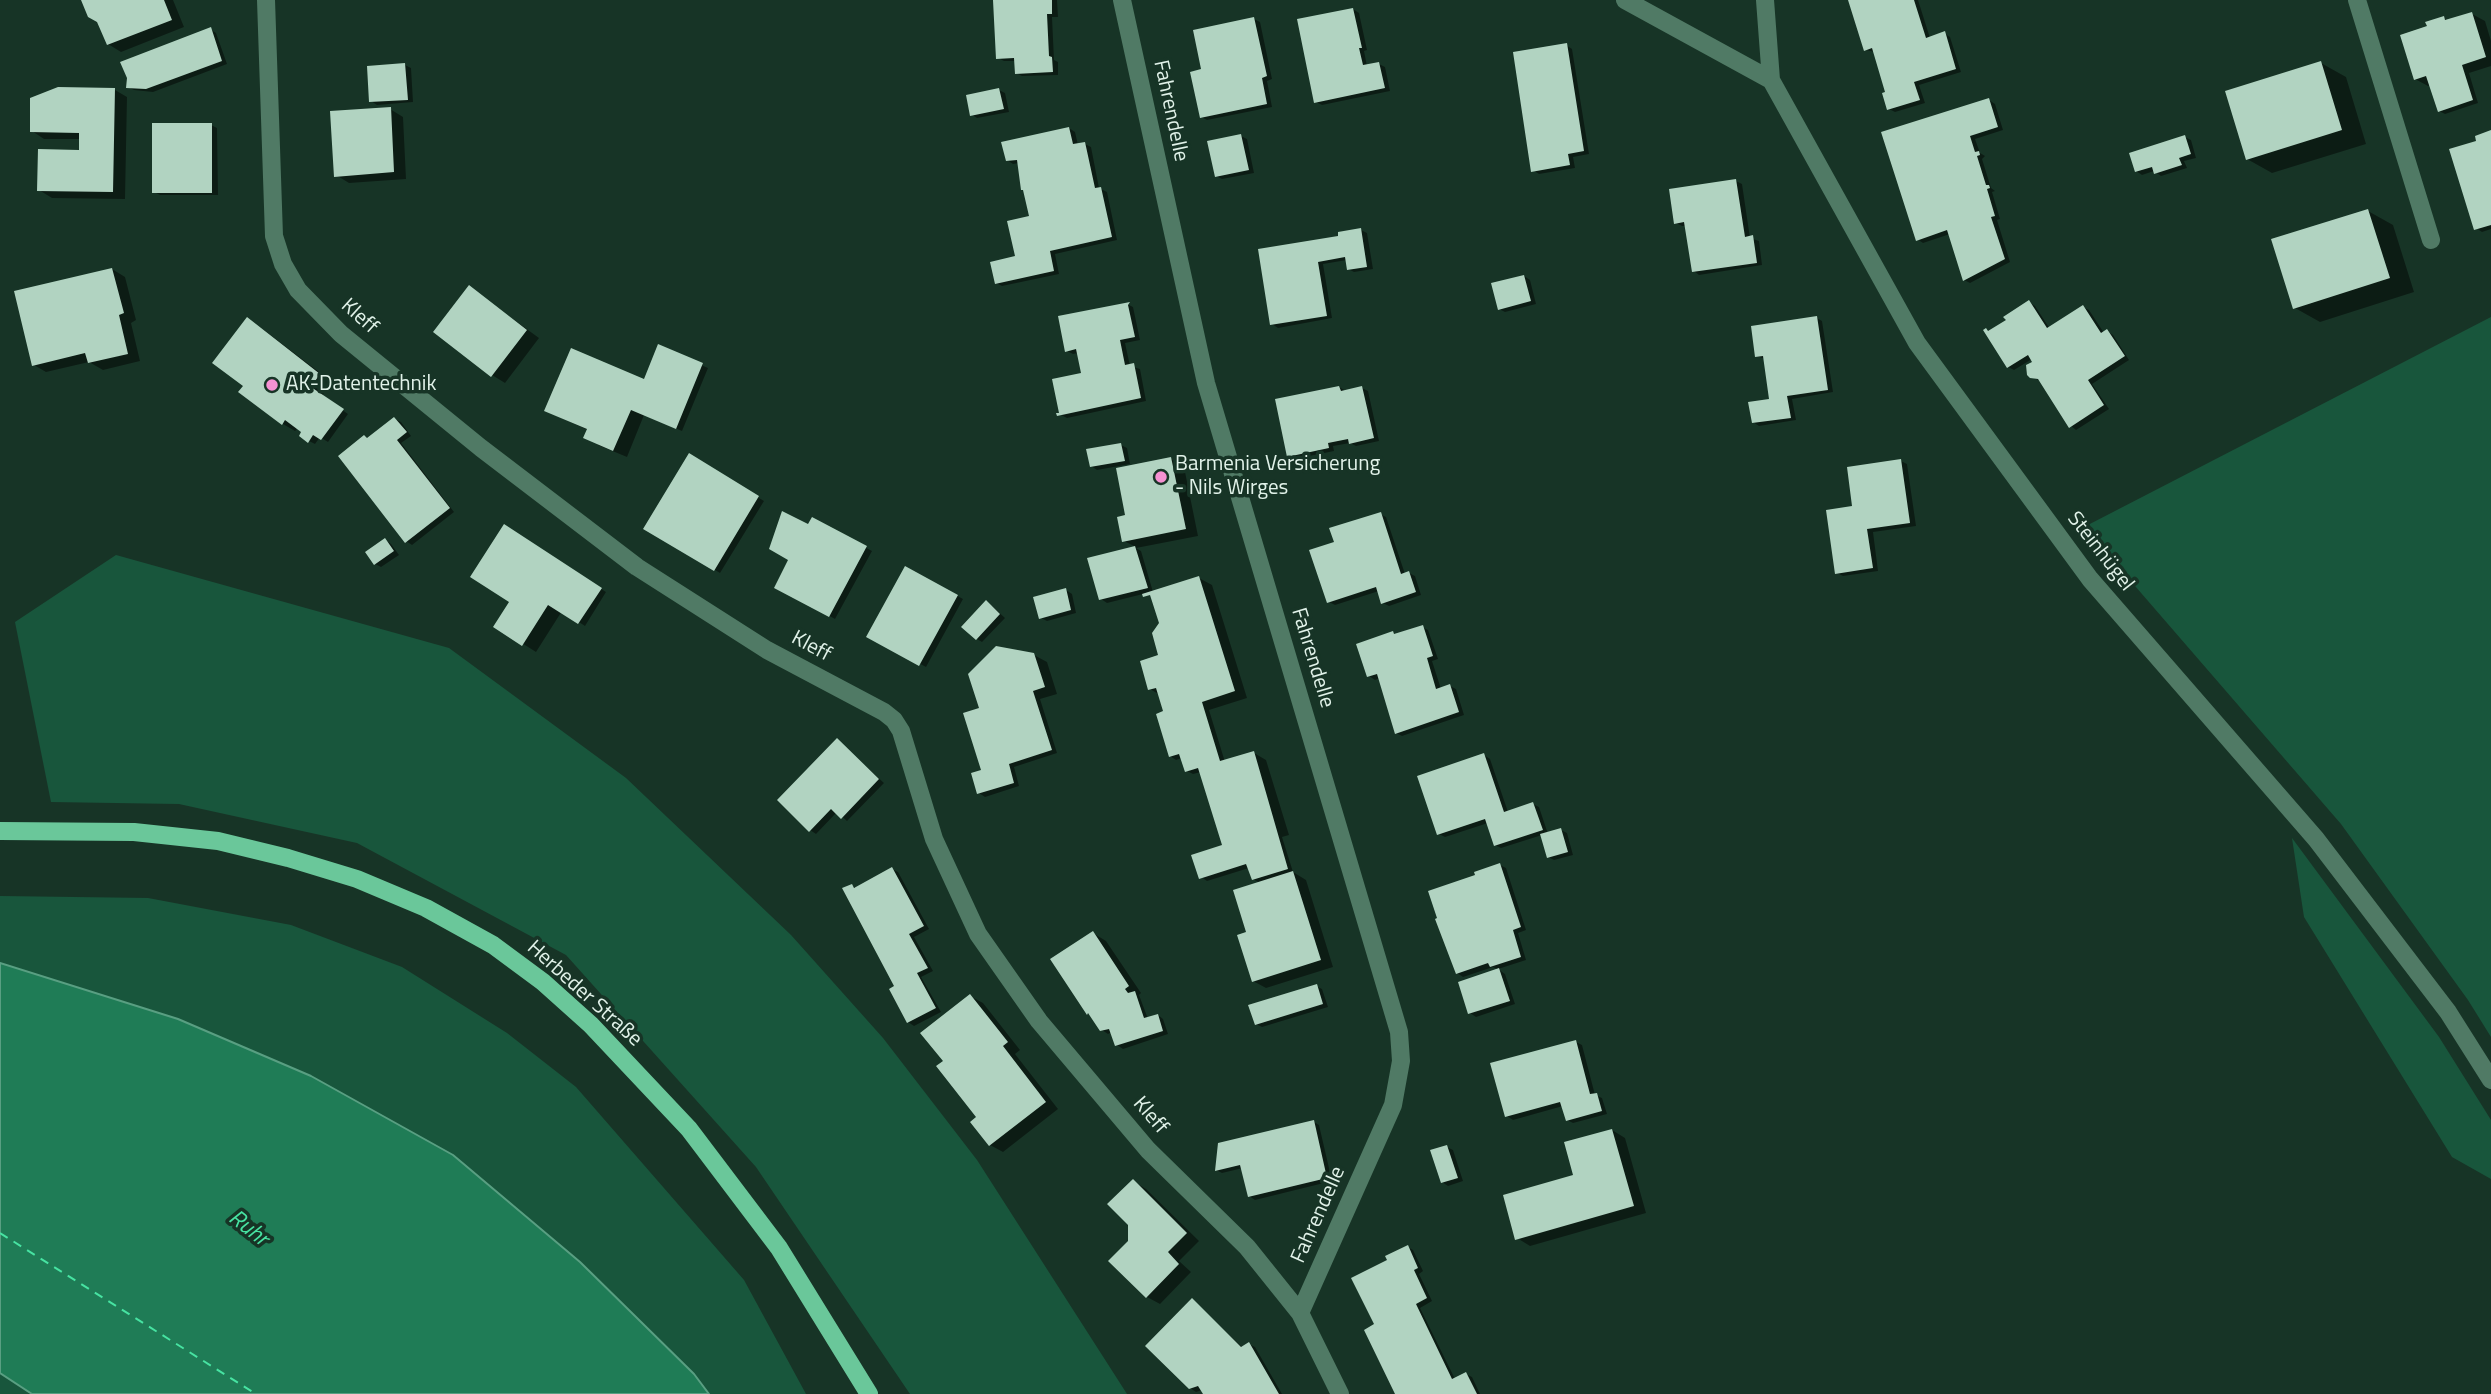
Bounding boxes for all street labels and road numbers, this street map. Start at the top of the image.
street label: Fahrendelle [1147,58,1193,164]
street label: Kleff [335,294,383,340]
street label: Steinhügel [2061,507,2139,597]
street label: Fahrendelle [1285,605,1339,711]
street label: Kleff [787,626,835,668]
street label: Herbeder Straße [521,936,647,1052]
street label: Kleff [1127,1092,1173,1140]
street label: Fahrendelle [1287,1163,1351,1267]

